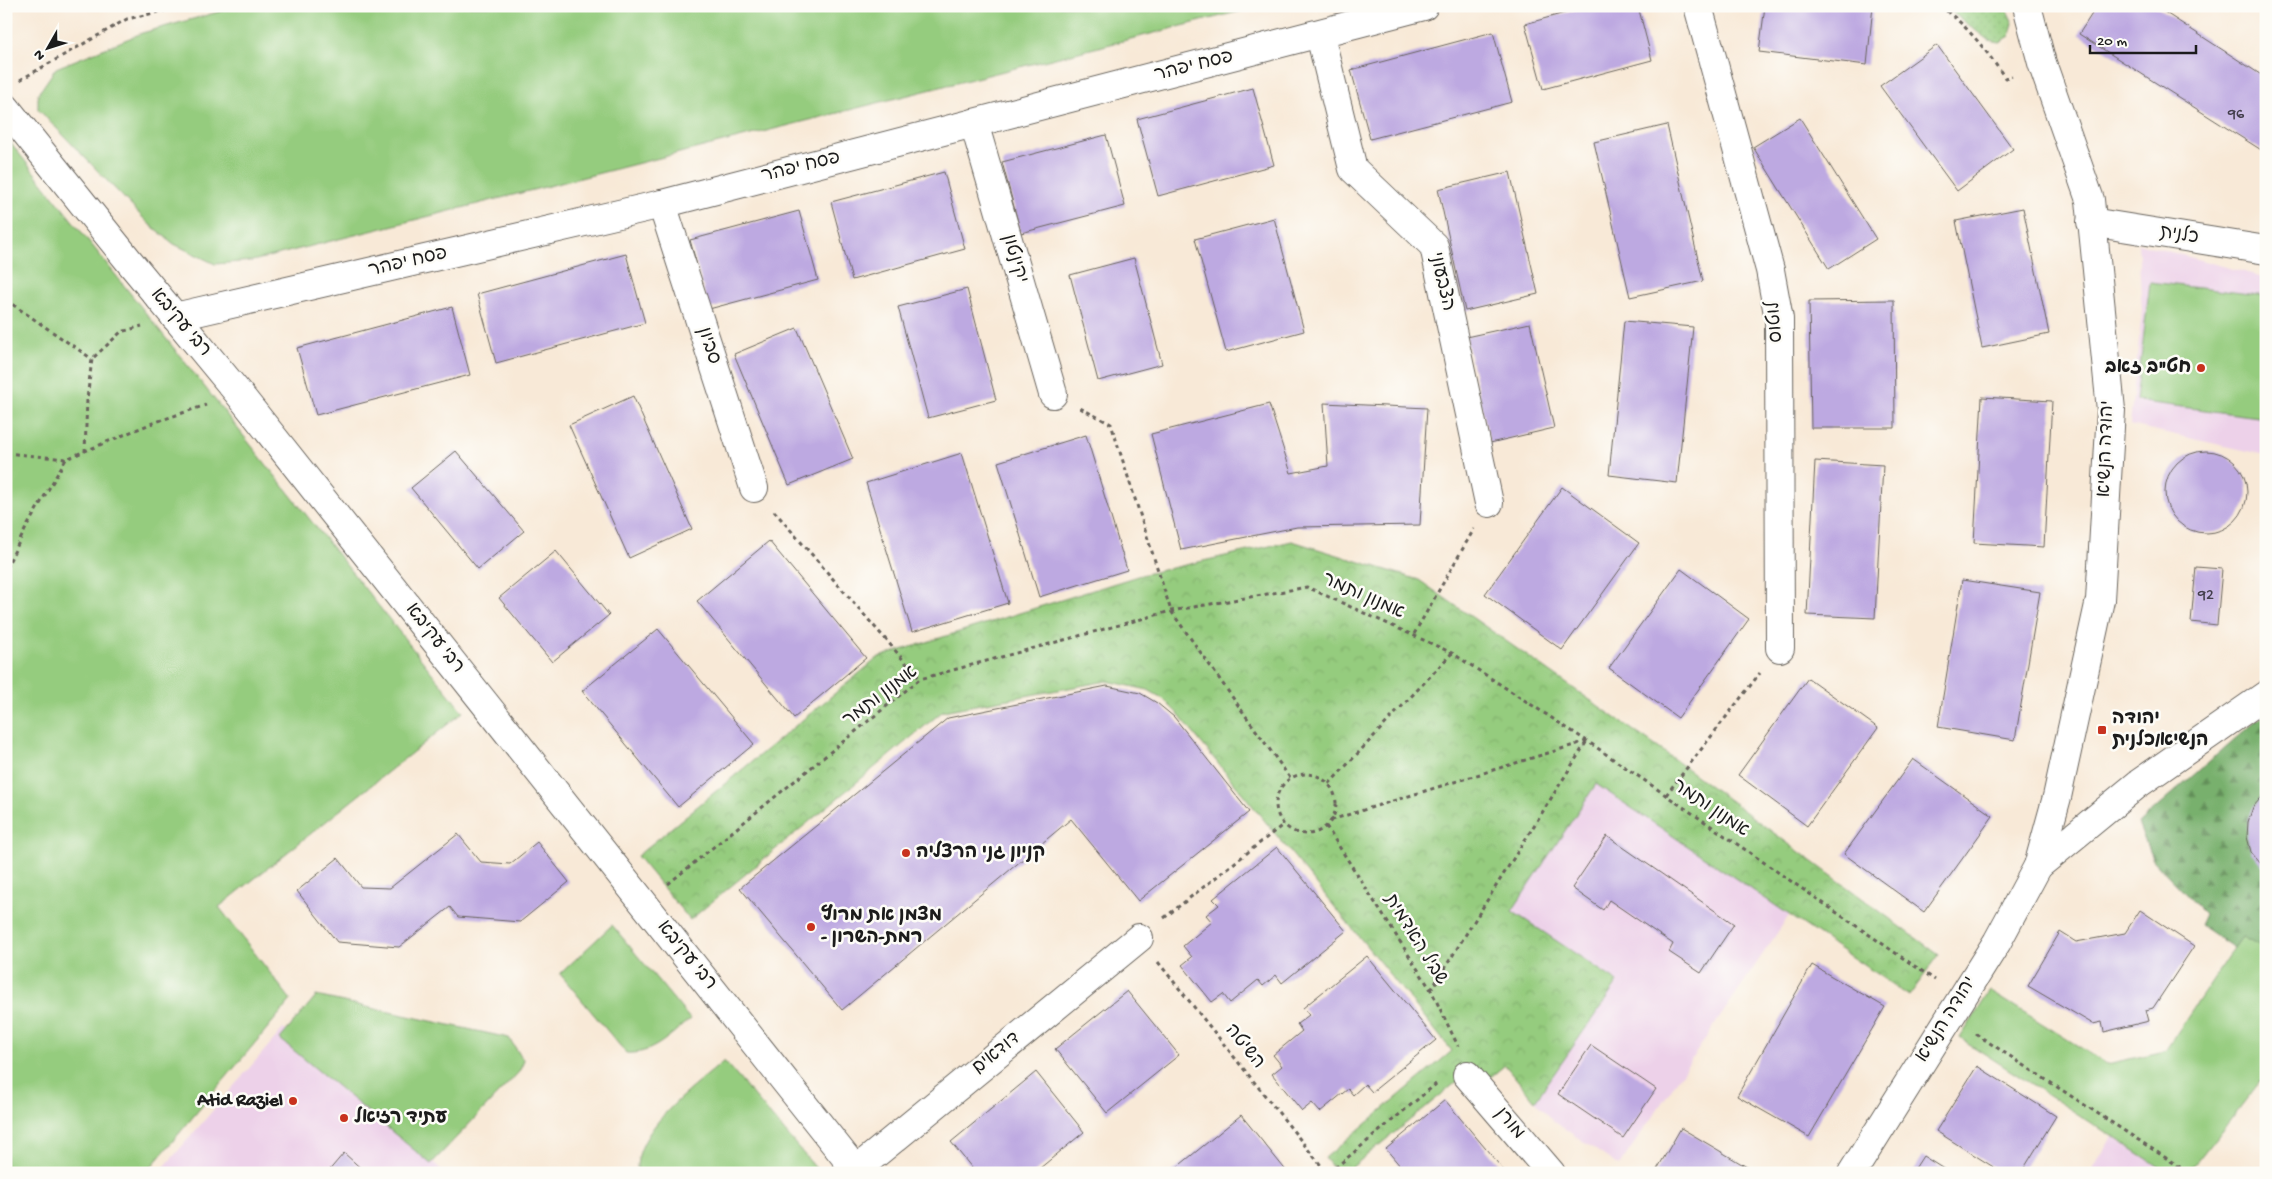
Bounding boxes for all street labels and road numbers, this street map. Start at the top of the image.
street label: פסח יפהר [1152,46,1236,88]
street label: פסח יפהר [759,147,843,189]
street label: כלנית [2158,221,2200,250]
street label: יקינטון [996,232,1032,286]
street label: פסח יפהר [366,243,450,283]
street label: הצבעוני [1423,250,1459,314]
street label: רבי עקיבא [145,284,215,362]
street label: לוטוס [1762,300,1789,344]
street label: סביון [691,324,725,368]
street label: יהודה הנשיא [2094,400,2120,498]
street label: אמנון ותמר [1318,569,1408,625]
street label: רבי עקיבא [400,599,468,679]
street label: אמנון ותמר [839,661,923,733]
street label: אמנון ותמר [1667,775,1753,843]
street label: שביל האדמית [1377,889,1453,990]
street label: רבי עקיבא [651,917,721,995]
street label: יהודה הנשיא [1912,973,1982,1067]
street label: השיטה [1219,1020,1269,1074]
street label: דודאים [968,1028,1026,1080]
street label: מורן [1489,1103,1529,1145]

